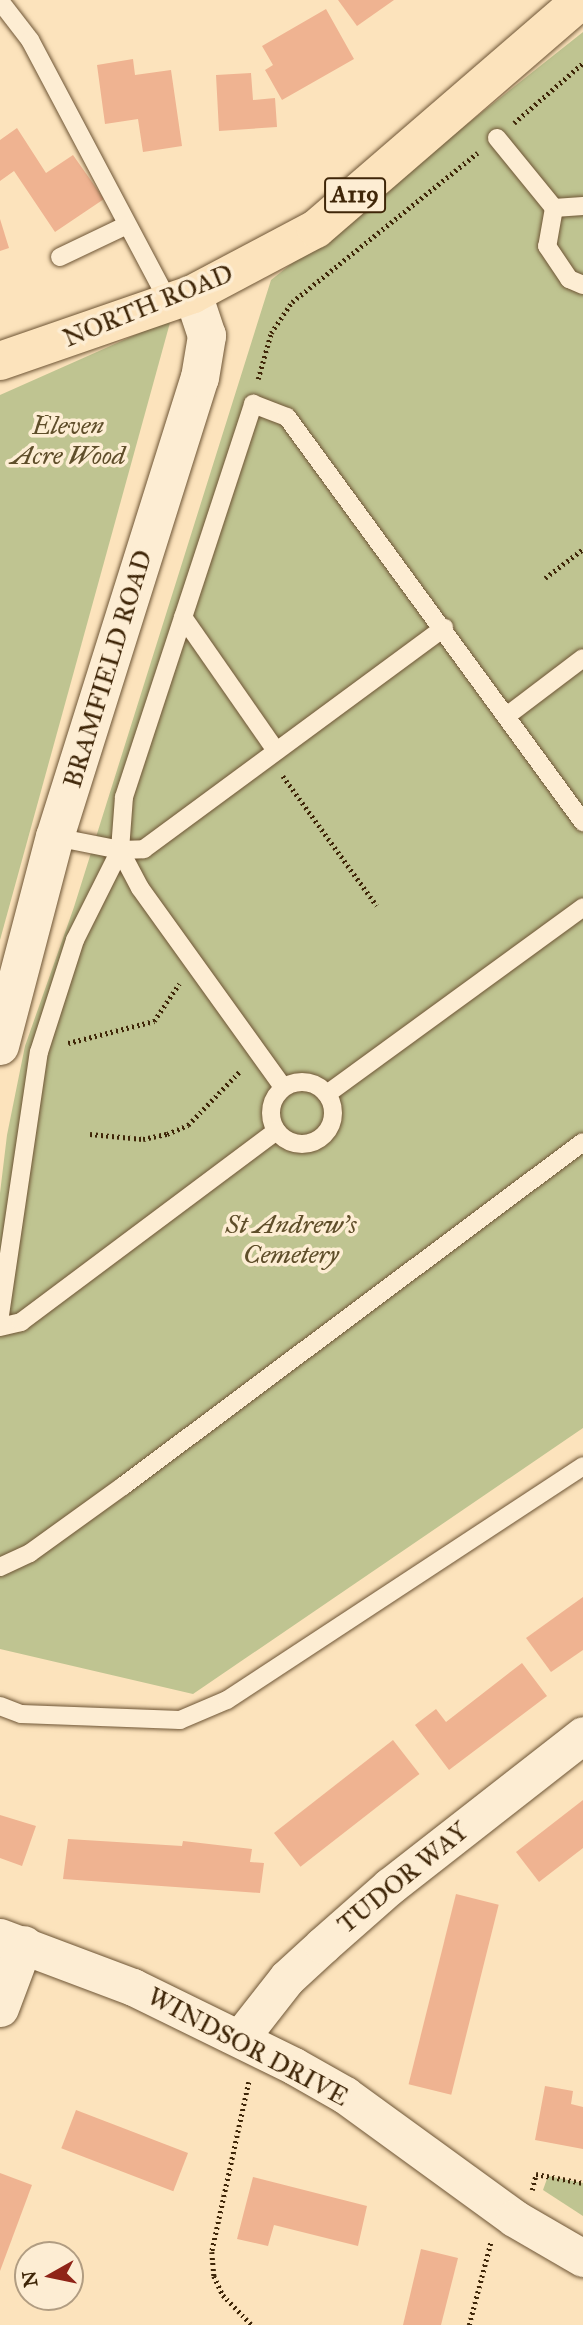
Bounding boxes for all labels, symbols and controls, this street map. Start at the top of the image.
road number: A119 [324,174,386,216]
street label: NORTH ROAD [59,258,237,354]
park label: Eleven Acre Wood [11,410,125,472]
street label: BRAMFIELD ROAD [57,546,159,792]
park label: St Andrew's Cemetery [225,1209,357,1270]
street label: TUDOR WAY [331,1816,475,1940]
street label: WINDSOR DRIVE [142,1981,354,2113]
north arrow [14,2241,84,2311]
text: N [17,2269,42,2289]

